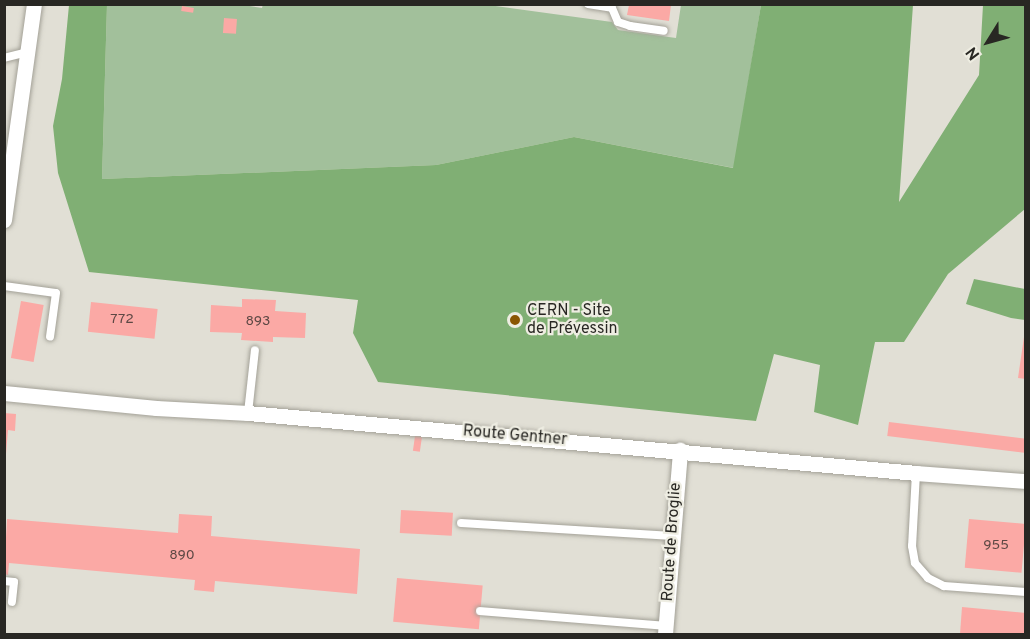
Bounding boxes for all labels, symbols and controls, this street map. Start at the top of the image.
north arrow [958,12,1018,72]
text: N [962,42,985,63]
place label: CERN - Site de Prévessin [527,301,618,339]
house number: 772 [110,312,134,328]
marker: CERN - Site de Prévessin [508,313,522,327]
house number: 893 [245,314,271,330]
street label: Route Gentner [462,422,568,450]
street label: Route de Broglie [658,482,686,602]
house number: 955 [983,538,1009,554]
house number: 890 [169,548,195,564]

